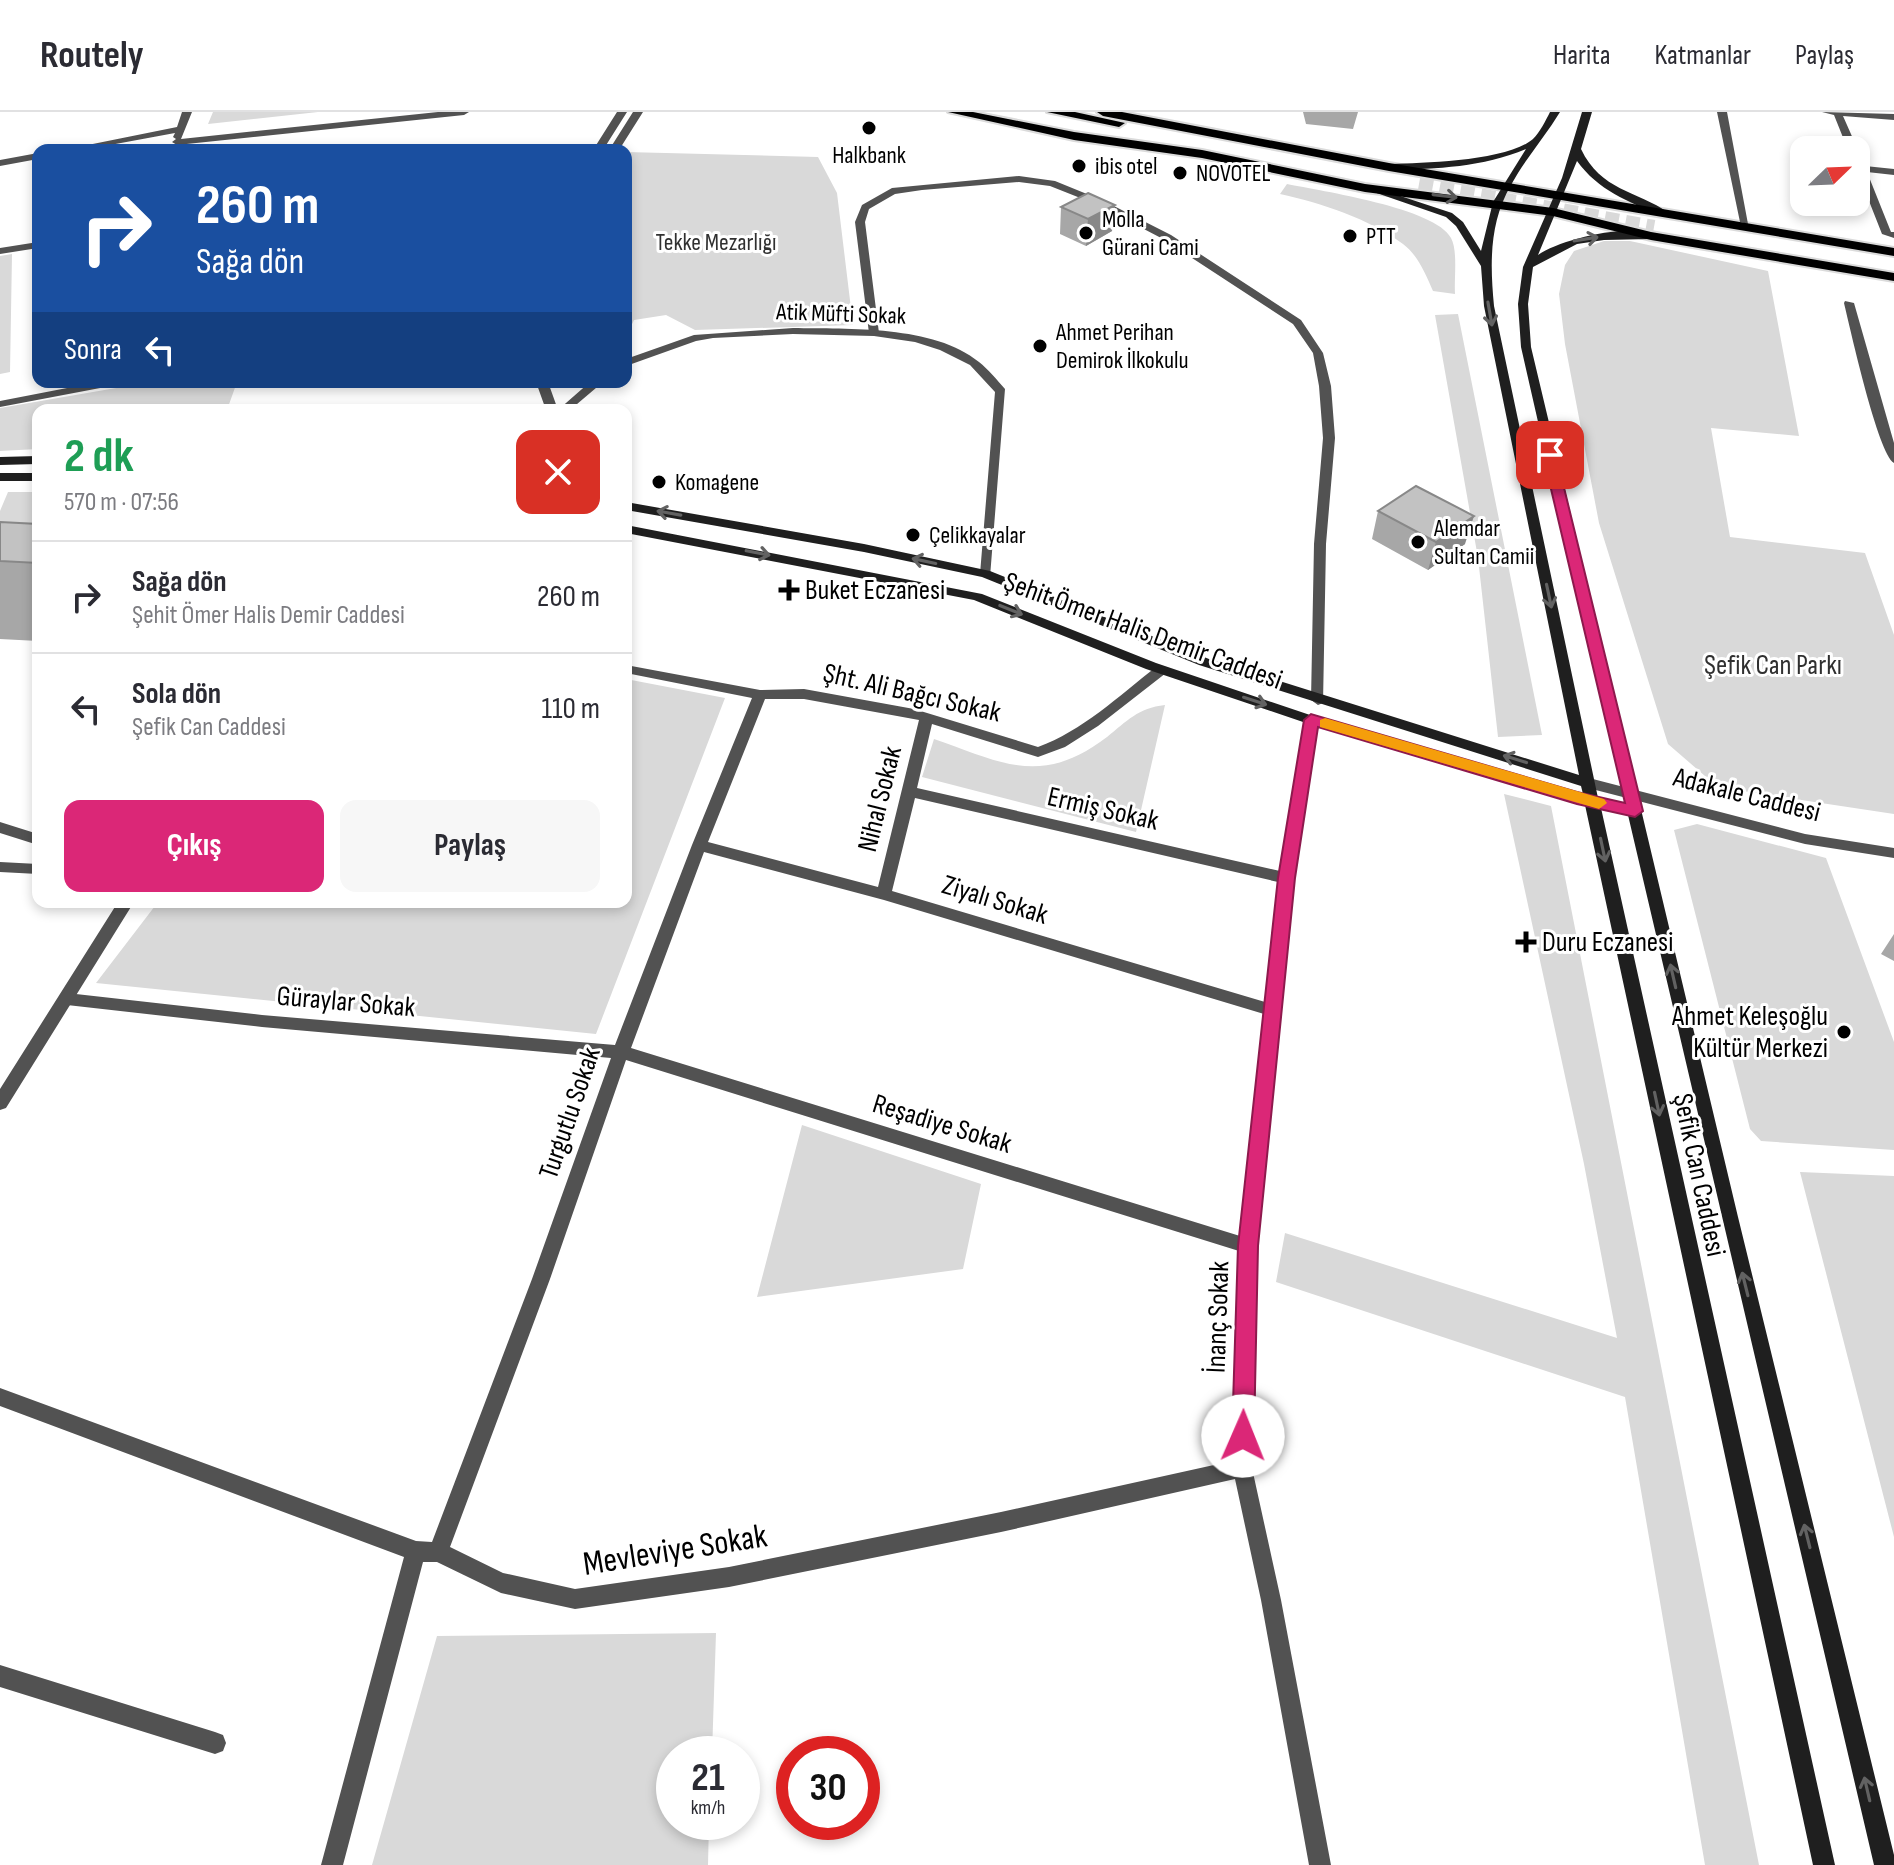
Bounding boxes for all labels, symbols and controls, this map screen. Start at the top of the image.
text: Routely [40,33,144,78]
text: Harita [1553,39,1611,72]
text: Katmanlar [1655,39,1751,72]
text: Paylaş [1795,39,1854,72]
marker: Halkbank [860,119,878,137]
north arrow [1790,136,1870,216]
map controls [1790,136,1870,216]
place label: Halkbank [832,141,906,170]
place label: ibis otel [1095,152,1158,181]
marker: ibis otel [1070,157,1088,175]
place label: NOVOTEL [1196,159,1271,188]
marker: NOVOTEL [1171,164,1189,182]
text: 260 m [196,173,319,240]
icon: right [64,176,168,280]
one-way arrow [1432,189,1457,204]
place label: Molla Gürani Cami [1102,205,1199,262]
place label: PTT [1366,222,1396,251]
marker: Molla Gürani Cami [1077,224,1095,242]
marker: PTT [1341,227,1359,245]
park label: Tekke Mezarlığı [656,228,776,257]
one-way arrow [1573,231,1598,246]
text: Sağa dön [196,241,304,284]
street label: Atik Müfti Sokak [775,297,906,331]
one-way arrow [1484,301,1499,326]
place label: Ahmet Perihan Demirok İlkokulu [1055,318,1189,375]
icon: left [138,328,182,372]
text: Sonra [64,332,122,368]
marker: Ahmet Perihan Demirok İlkokulu [1031,337,1049,355]
pin [1516,421,1584,489]
text: 2 dk [64,428,134,485]
button: close [516,430,600,514]
icon: arrive [1528,433,1572,477]
place label: Komagene [675,468,759,497]
marker: Komagene [650,473,668,491]
text: 570 m · 07:56 [64,487,179,518]
one-way arrow [656,505,682,520]
place label: Alemdar Sultan Camii [1433,514,1534,571]
place label: Çelikkayalar [929,521,1026,550]
marker: Çelikkayalar [904,526,922,544]
marker: Alemdar Sultan Camii [1409,533,1427,551]
one-way arrow [745,546,770,561]
one-way arrow [912,553,937,568]
text: Sağa dön [132,564,227,600]
street label: Şehit Ömer Halis Demir Caddesi [999,565,1287,697]
place label: Buket Eczanesi [805,574,945,607]
icon: right [64,575,108,619]
text: 260 m [537,579,600,615]
marker: Buket Eczanesi [780,581,798,599]
one-way arrow [1542,583,1557,608]
text: Şehit Ömer Halis Demir Caddesi [132,600,405,631]
one-way arrow [998,604,1023,619]
park label: Şefik Can Parkı [1704,649,1842,682]
street label: Şht. Ali Bağcı Sokak [820,657,1004,730]
text: Sola dön [132,676,221,712]
icon: left [64,687,108,731]
text: 110 m [542,691,600,727]
one-way arrow [1242,694,1267,709]
text: Şefik Can Caddesi [132,712,286,743]
street label: Nihal Sokak [851,742,909,855]
one-way arrow [1502,751,1528,766]
street label: Adakale Caddesi [1669,761,1824,829]
street label: Ermiş Sokak [1044,780,1162,838]
button: Çıkış [64,800,324,892]
button: Paylaş [340,800,600,892]
one-way arrow [1596,837,1611,863]
street label: Ziyalı Sokak [938,868,1052,932]
place label: Duru Eczanesi [1542,926,1673,959]
marker: Duru Eczanesi [1517,933,1535,951]
one-way arrow [1665,964,1680,989]
street label: Güraylar Sokak [275,980,417,1025]
place label: Ahmet Keleşoğlu Kültür Merkezi [1671,1000,1828,1065]
marker: Ahmet Keleşoğlu Kültür Merkezi [1835,1023,1853,1041]
street label: Turgutlu Sokak [532,1043,608,1183]
street label: Reşadiye Sokak [869,1087,1016,1161]
one-way arrow [1650,1091,1665,1117]
street label: Şefik Can Caddesi [1666,1091,1732,1259]
street label: İnanç Sokak [1200,1260,1236,1373]
one-way arrow [1737,1271,1752,1297]
position arrow [1201,1394,1285,1478]
street label: Mevleviye Sokak [580,1515,770,1585]
one-way arrow [1798,1524,1813,1550]
speed limit sign: 30 [776,1736,880,1840]
text: 21 [691,1754,725,1802]
one-way arrow [1859,1777,1874,1802]
text: km/h [691,1796,725,1820]

